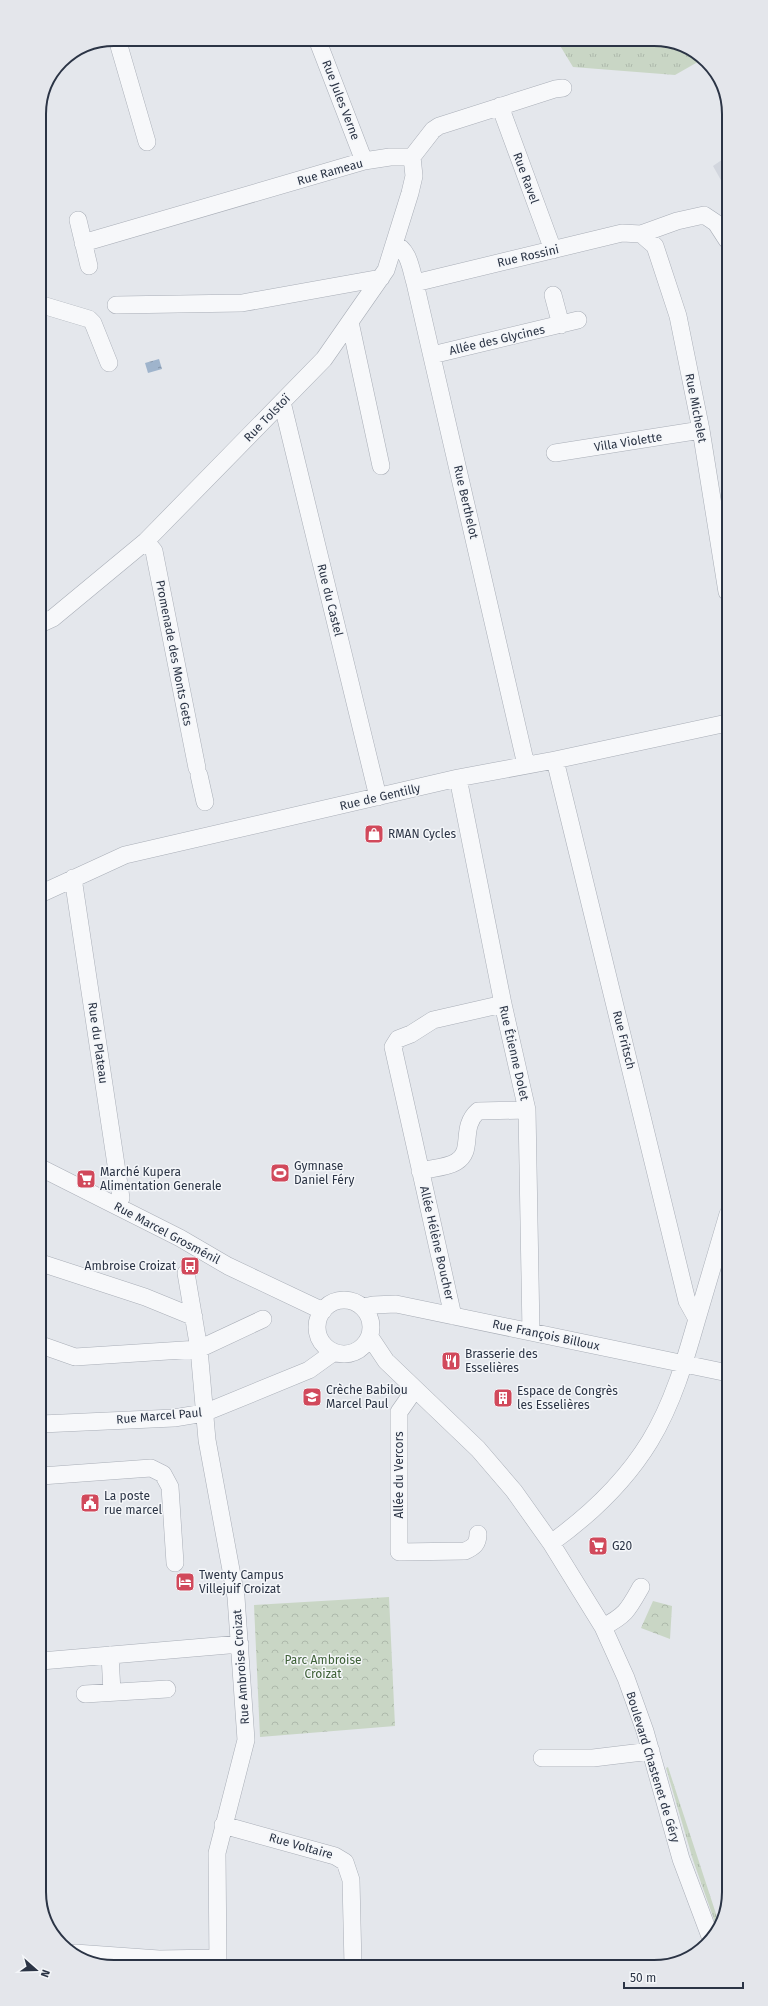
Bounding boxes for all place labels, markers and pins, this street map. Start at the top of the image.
shop icon: RMAN Cycles [363,823,385,845]
place label: RMAN Cycles [388,827,457,841]
place label: Gymnase Daniel Féry [294,1159,354,1187]
sports icon: Gymnase Daniel Féry [269,1162,291,1184]
place label: Marché Kupera Alimentation Generale [100,1165,222,1193]
supermarket icon: Marché Kupera Alimentation Generale [75,1168,97,1190]
bus stop icon: Ambroise Croizat [179,1255,201,1277]
place label: Ambroise Croizat [85,1259,177,1273]
place label: Brasserie des Esselières [465,1347,538,1375]
restaurant icon: Brasserie des Esselières [440,1350,462,1372]
place label: Crèche Babilou Marcel Paul [326,1383,408,1411]
place label: Espace de Congrès les Esselières [517,1384,618,1412]
school or university icon: Crèche Babilou Marcel Paul [301,1386,323,1408]
building icon: Espace de Congrès les Esselières [492,1387,514,1409]
place label: La poste rue marcel [104,1489,162,1517]
public building icon: La poste rue marcel [79,1492,101,1514]
supermarket icon: G20 [587,1535,609,1557]
place label: G20 [612,1539,632,1553]
place label: Twenty Campus Villejuif Croizat [199,1568,284,1596]
hotel icon: Twenty Campus Villejuif Croizat [174,1571,196,1593]

